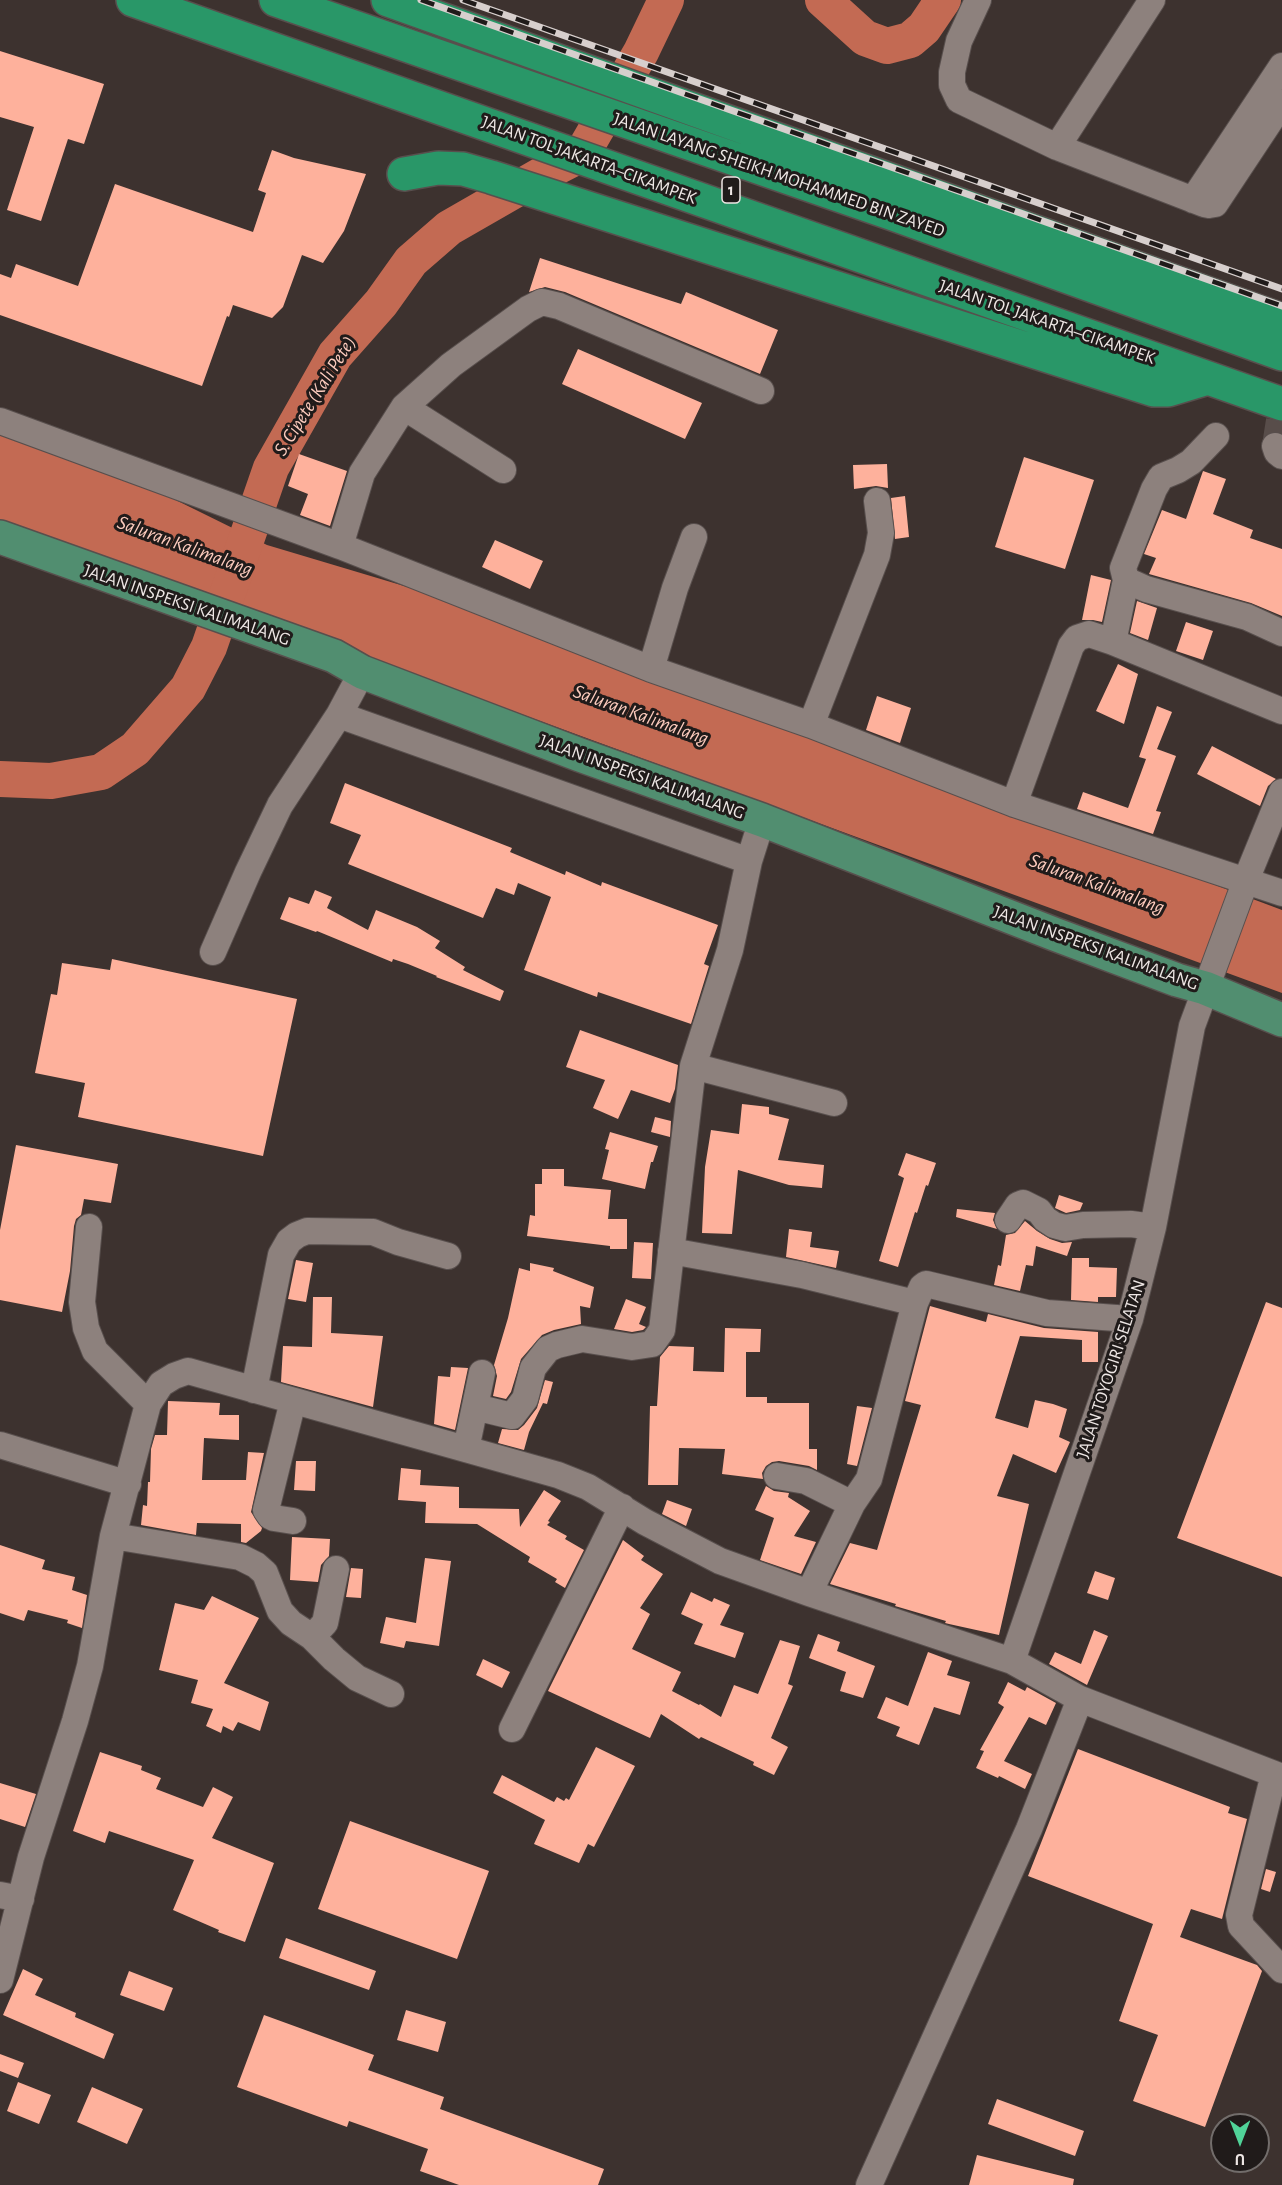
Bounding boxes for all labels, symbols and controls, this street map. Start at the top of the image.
street label: JALAN LAYANG SHEIKH MOHAMMED BIN ZAYED [610,108,948,242]
street label: JALAN TOL JAKARTA–CIKAMPEK [479,111,699,209]
road number: 1 [722,177,740,203]
street label: JALAN TOL JAKARTA–CIKAMPEK [936,275,1158,369]
water label: S. Cipete (Kali Pete) [269,332,361,460]
water label: Saluran Kalimalang [114,510,256,582]
street label: JALAN INSPEKSI KALIMALANG [81,560,293,650]
water label: Saluran Kalimalang [570,679,712,751]
street label: JALAN INSPEKSI KALIMALANG [536,730,748,824]
water label: Saluran Kalimalang [1026,848,1168,920]
street label: JALAN INSPEKSI KALIMALANG [990,901,1202,995]
street label: JALAN TOYOGIRI SELATAN [1072,1277,1150,1461]
north arrow [1210,2113,1270,2173]
text: U [1235,2151,1245,2167]

